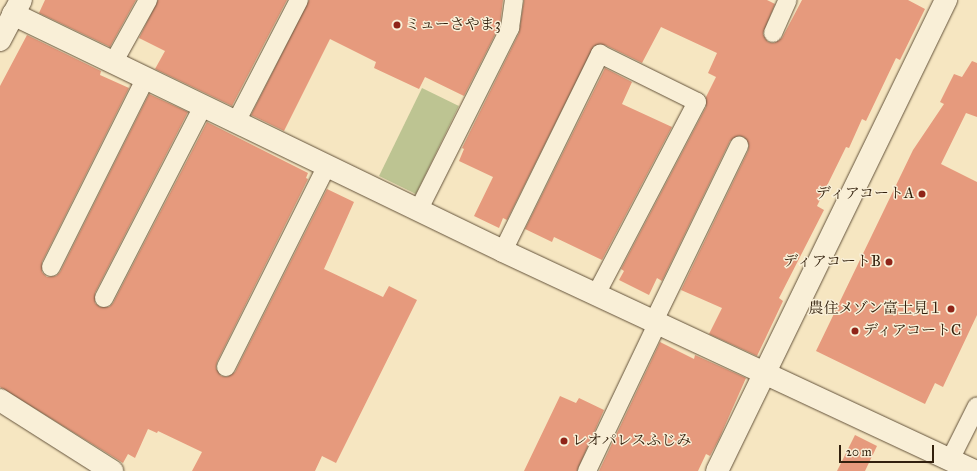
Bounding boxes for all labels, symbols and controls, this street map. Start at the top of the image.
place label: ミューさやま3 [405,16,501,34]
marker: ミューさやま3 [392,20,402,30]
place label: ディアコートA [814,185,914,203]
marker: ディアコートA [917,189,927,199]
place label: ディアコートB [781,253,881,271]
marker: ディアコートB [884,257,894,267]
place label: 農住メゾン富士見１ [808,300,943,318]
marker: 農住メゾン富士見１ [946,304,956,314]
place label: ディアコートC [863,322,963,340]
marker: ディアコートC [850,326,860,336]
place label: レオパレスふじみ [572,432,692,450]
marker: レオパレスふじみ [559,436,569,446]
scale bar [841,437,936,463]
text: 20 m [846,445,872,459]

